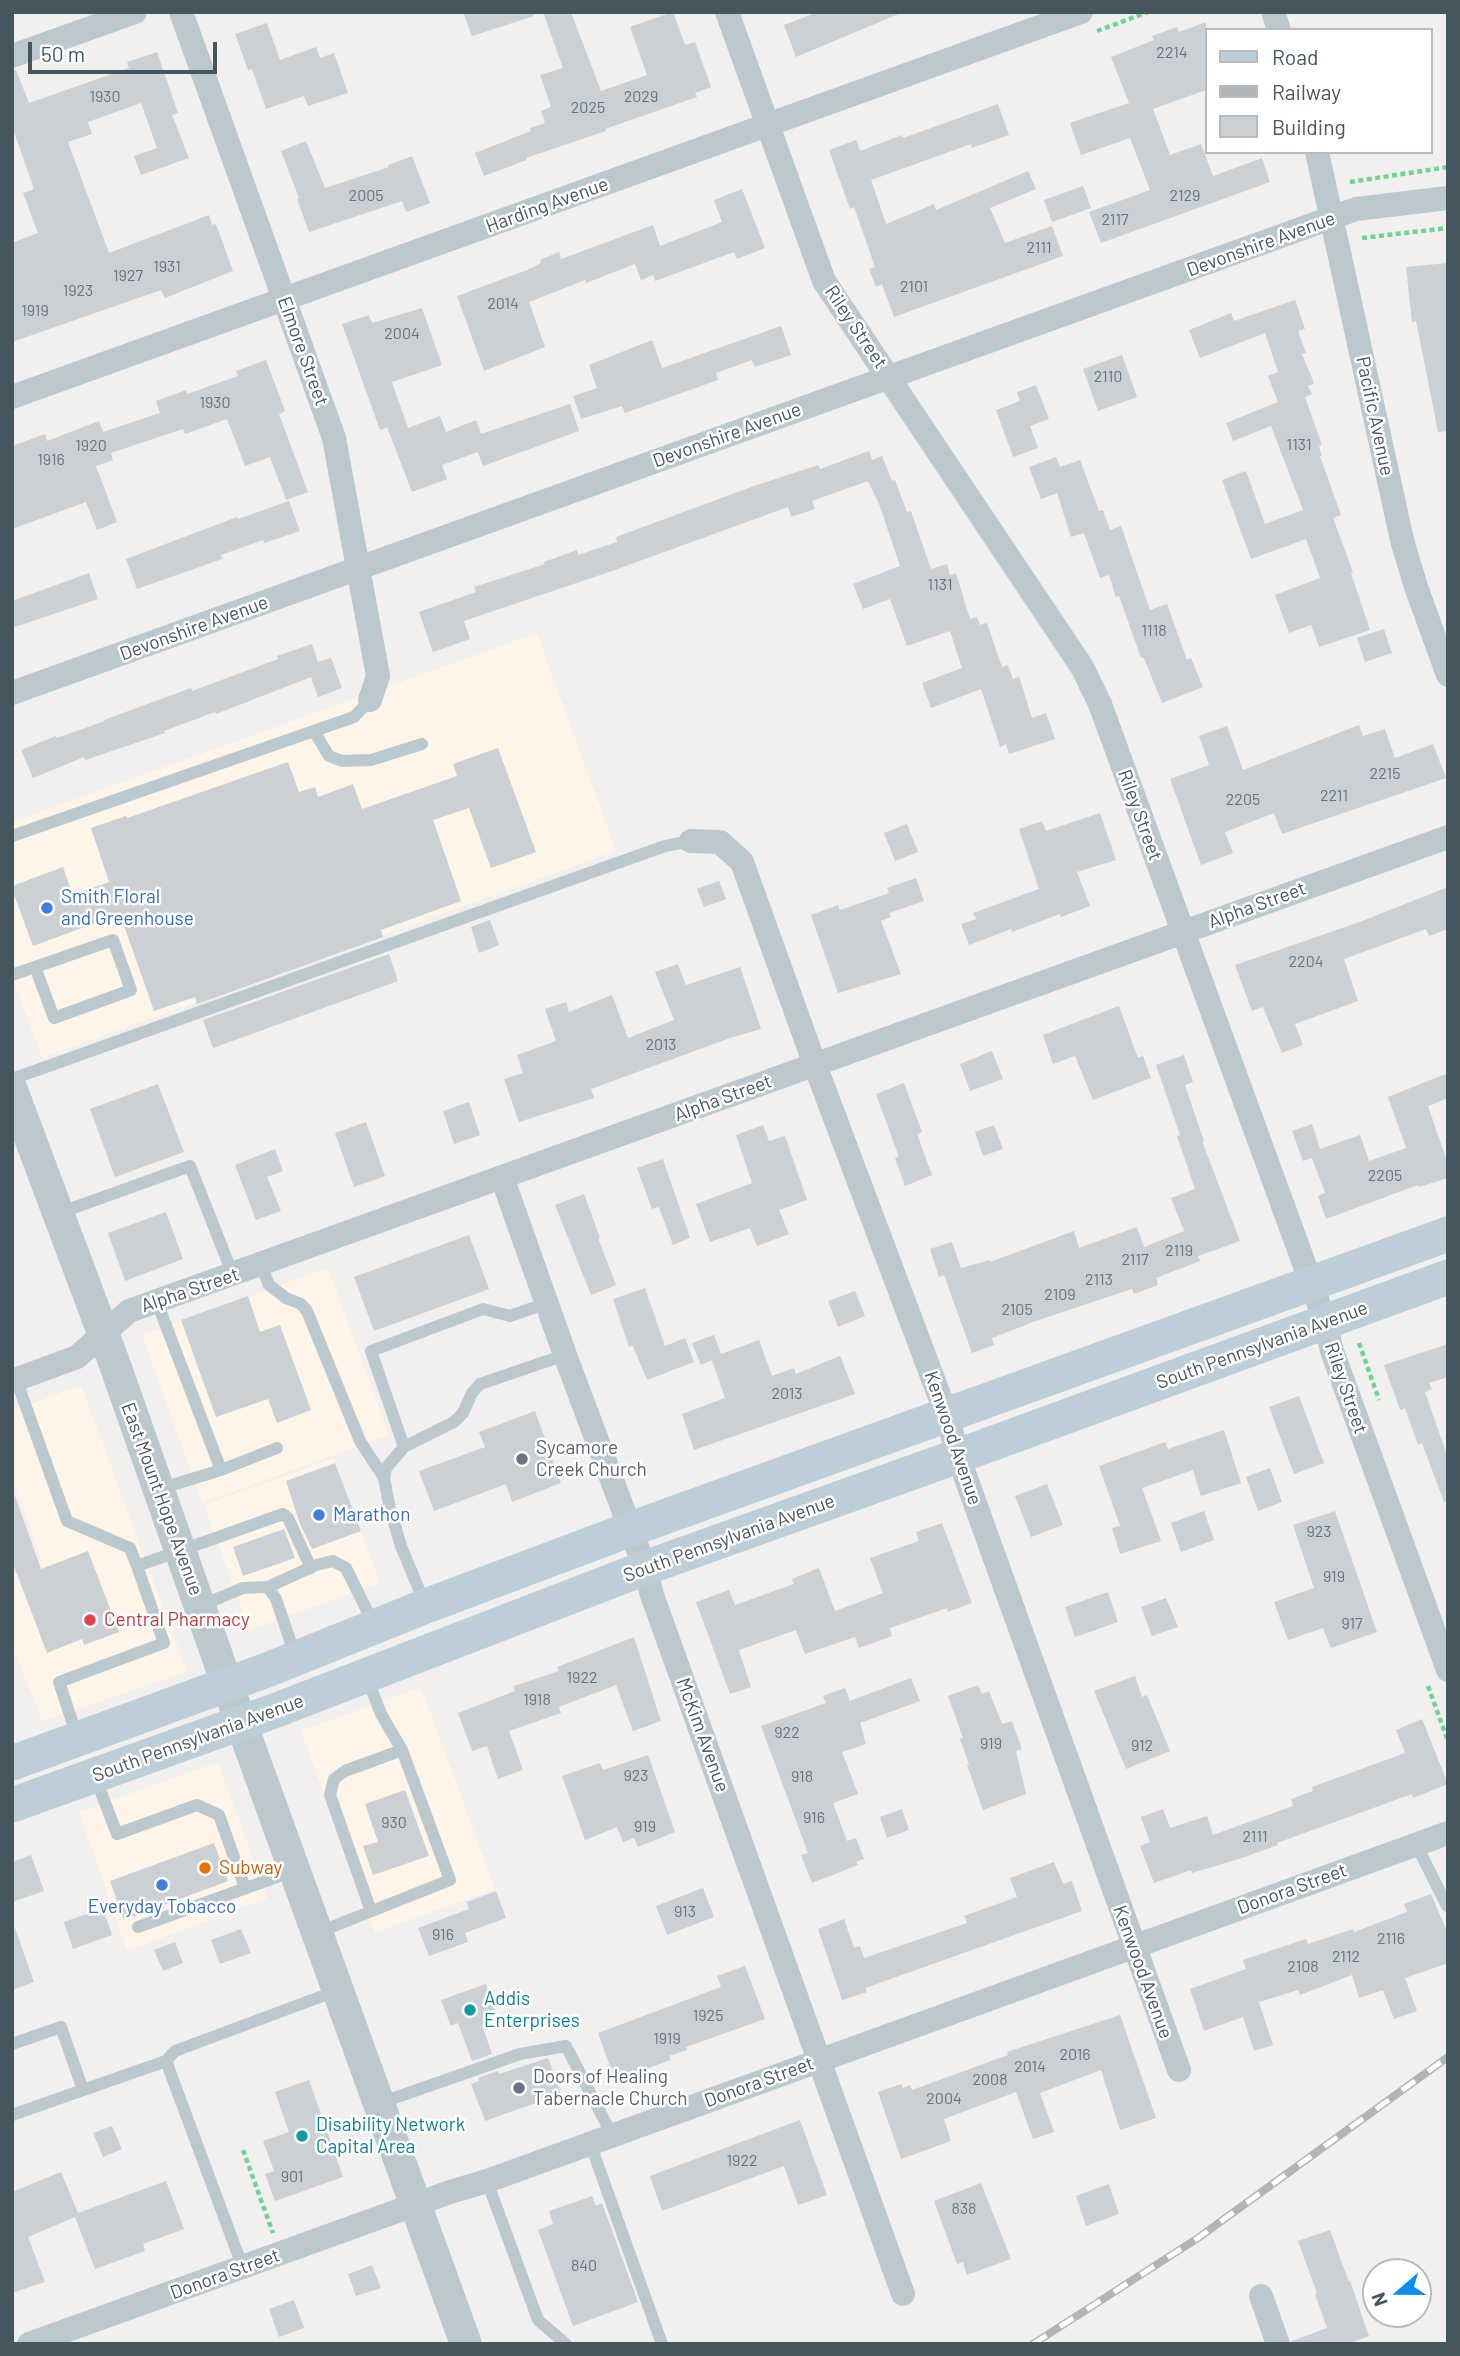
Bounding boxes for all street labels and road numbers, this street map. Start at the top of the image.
street label: Harding Avenue [483,172,611,238]
street label: Devonshire Avenue [1184,207,1338,281]
street label: Riley Street [820,281,892,373]
street label: Elmore Street [273,293,333,409]
street label: Pacific Avenue [1351,354,1399,478]
street label: Devonshire Avenue [650,398,804,472]
street label: Devonshire Avenue [117,591,271,665]
street label: Riley Street [1113,766,1167,864]
street label: Alpha Street [1205,877,1309,933]
street label: Alpha Street [671,1070,775,1126]
street label: Alpha Street [138,1263,242,1317]
street label: South Pennsylvania Avenue [1153,1296,1371,1394]
street label: Riley Street [1320,1339,1372,1437]
street label: Kenwood Avenue [919,1368,987,1508]
street label: East Mount Hope Avenue [116,1399,208,1599]
street label: South Pennsylvania Avenue [620,1489,838,1587]
street label: McKim Avenue [672,1675,734,1795]
street label: South Pennsylvania Avenue [89,1689,307,1787]
street label: Donora Street [1234,1859,1350,1919]
street label: Kenwood Avenue [1108,1902,1178,2042]
street label: Donora Street [701,2052,817,2112]
street label: Donora Street [167,2244,283,2304]

